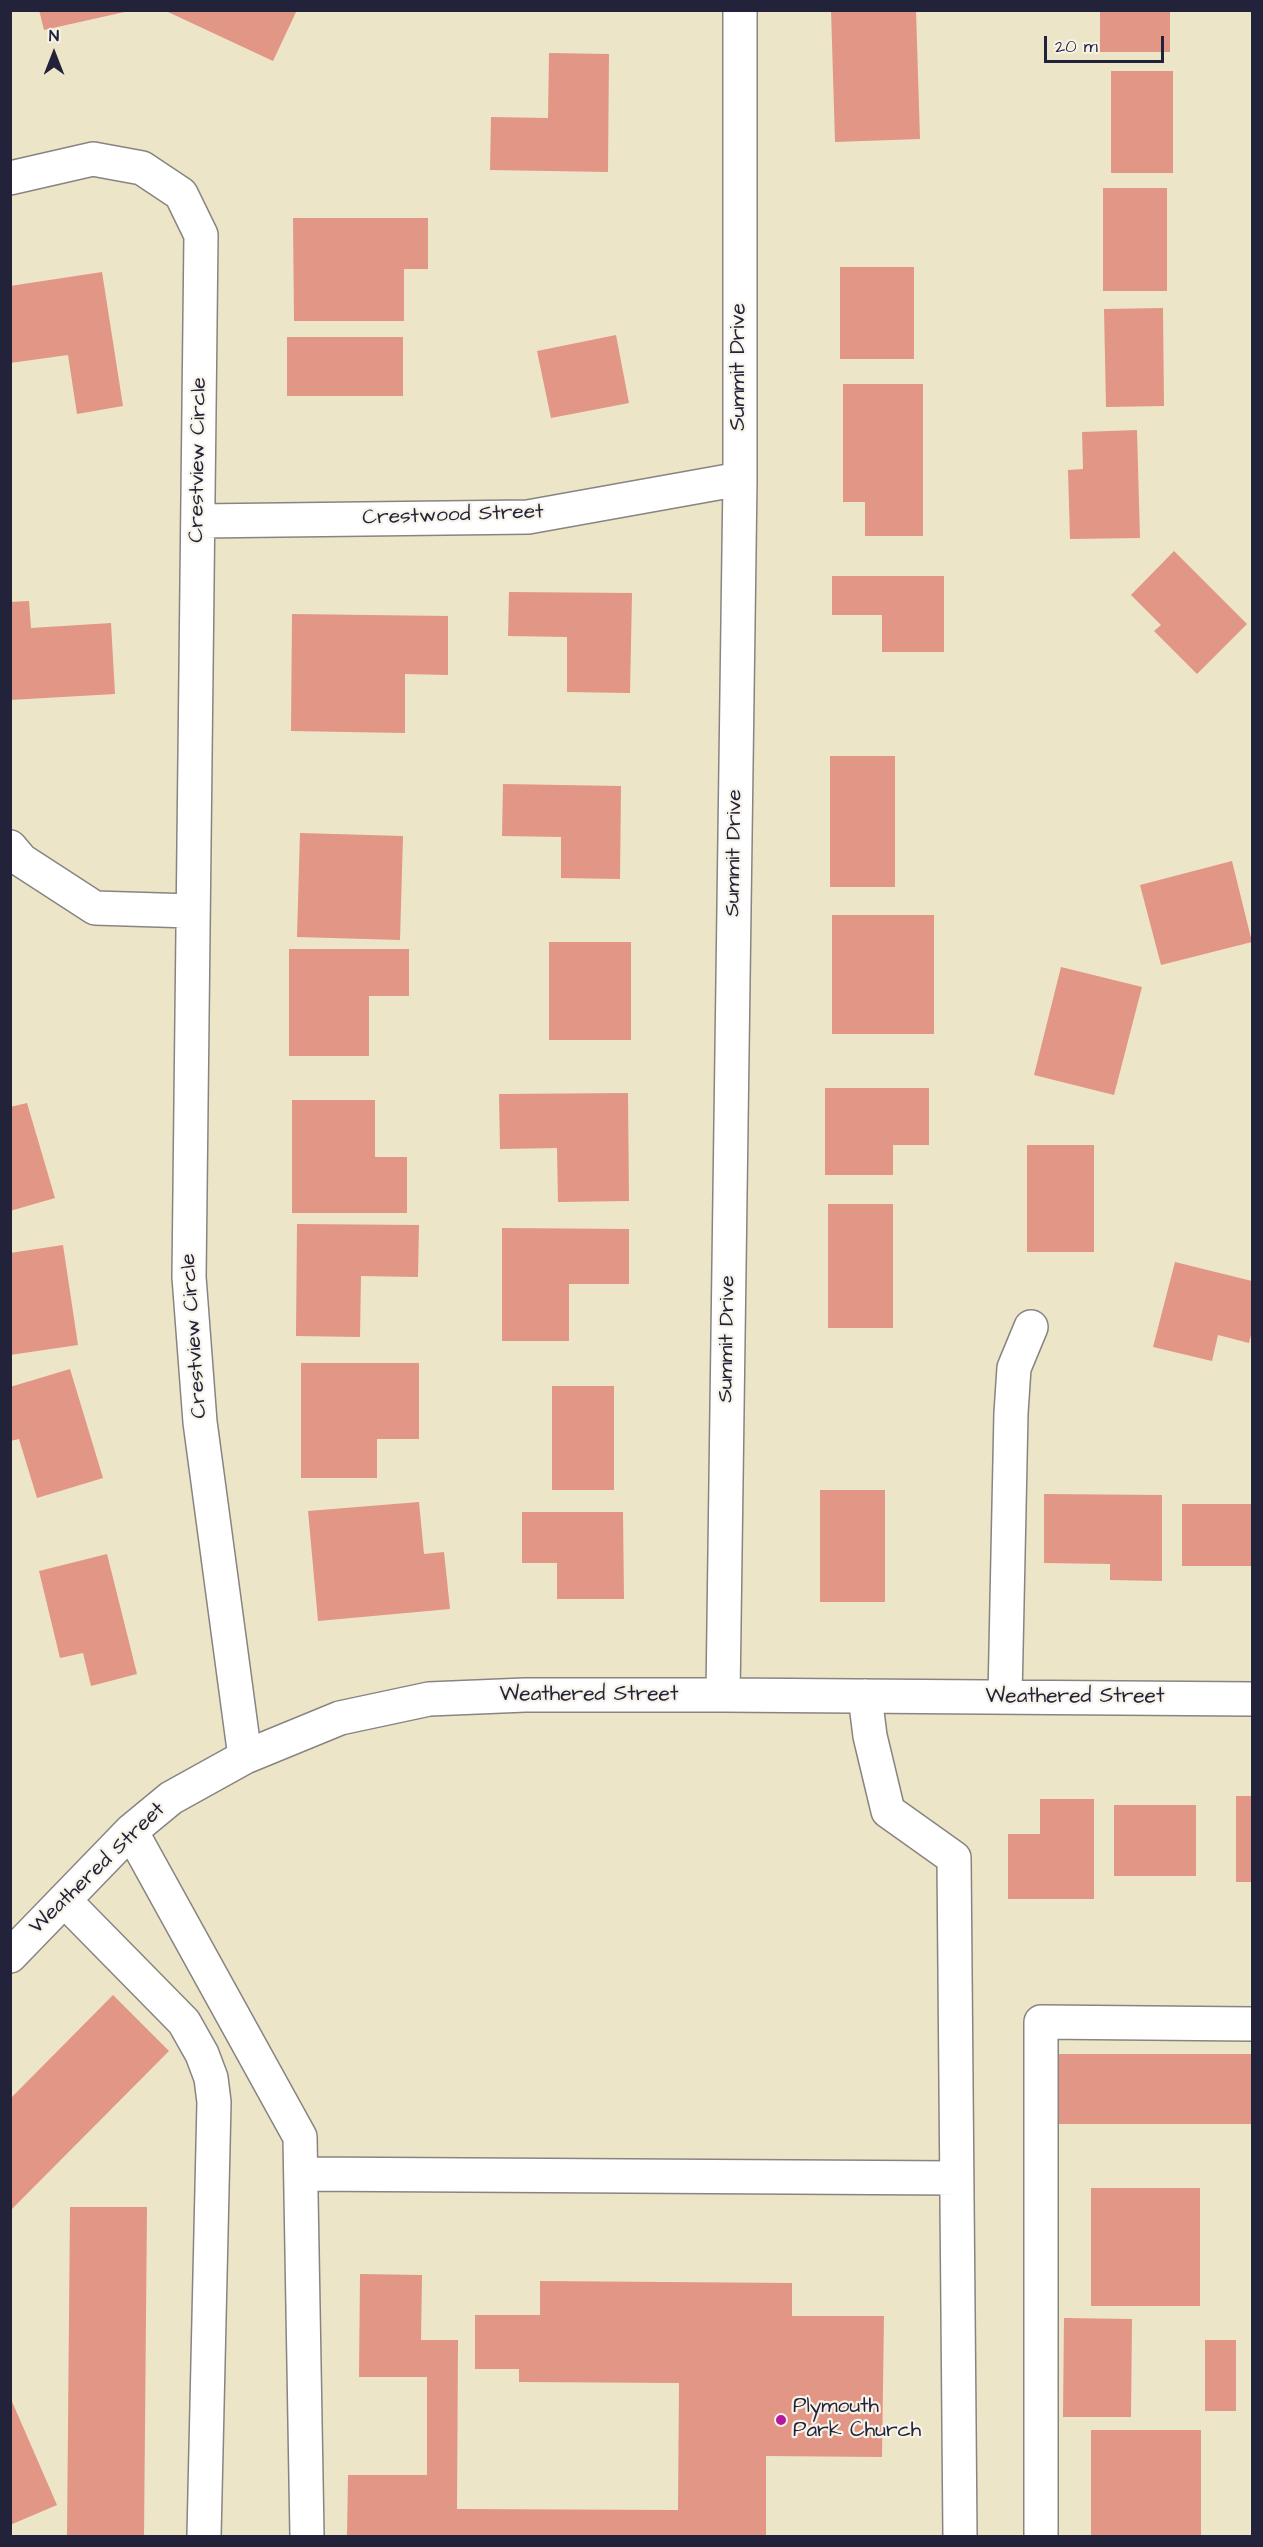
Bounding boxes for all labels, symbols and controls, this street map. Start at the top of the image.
north arrow [24,24,84,84]
scale bar [1047,24,1167,62]
text: N [49,25,59,47]
text: 20 m [1055,34,1098,59]
street label: Summit Drive [727,303,753,431]
street label: Crestview Circle [185,377,213,543]
street label: Crestwood Street [362,500,544,532]
street label: Summit Drive [721,789,749,917]
street label: Crestview Circle [177,1253,213,1419]
street label: Summit Drive [714,1275,742,1403]
street label: Weathered Street [500,1683,678,1709]
street label: Weathered Street [986,1685,1164,1711]
street label: Weathered Street [25,1798,171,1940]
place label: Plymouth Park Church [793,2395,921,2445]
marker: Plymouth Park Church [774,2413,788,2427]

